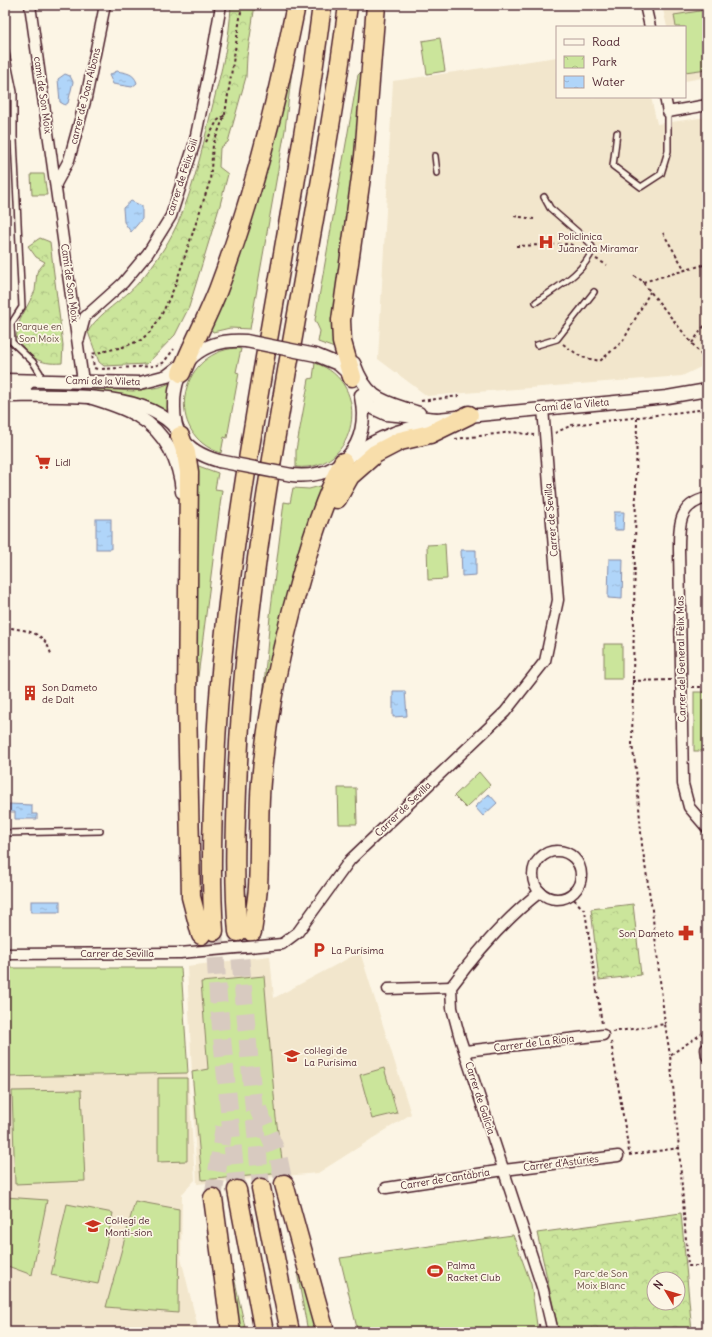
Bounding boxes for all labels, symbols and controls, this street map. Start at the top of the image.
legend [556,26,686,98]
text: Road [592,34,620,49]
street label: carrer de Joan Albons [67,46,103,145]
text: Park [592,54,617,69]
street label: camí de Son Moix [31,56,55,135]
text: Water [592,74,625,89]
street label: carrer de Fèlix Gili [163,137,201,217]
place label: Policlínica Juaneda Miramar [558,230,638,255]
hospital icon: Policlínica Juaneda Miramar [537,233,555,251]
street label: Camí de Son Moix [58,243,82,323]
park label: Parque en Son Moix [16,320,62,345]
street label: Camí de la Vileta [66,374,141,388]
street label: Camí de la Vileta [534,395,610,415]
supermarket icon: Lidl [34,453,52,471]
place label: Lidl [55,456,71,469]
street label: Carrer de Sevilla [541,482,561,557]
street label: Carrer del General Fèlix Mas [673,595,689,722]
place label: Son Dameto de Dalt [42,681,98,706]
building icon: Son Dameto de Dalt [21,684,39,702]
street label: Carrer de Sevilla [372,779,434,839]
pharmacy icon: Son Dameto [677,924,695,942]
place label: Son Dameto [619,927,674,940]
parking icon: La Purísima [310,941,328,959]
place label: La Purísima [331,944,384,957]
street label: Carrer de Sevilla [80,947,154,960]
street label: Carrer de La Rioja [493,1032,575,1054]
place label: col·legi de La Purísima [304,1044,357,1069]
school or university icon: col·legi de La Purísima [283,1047,301,1065]
street label: Carrer de Galícia [462,1060,498,1136]
street label: Carrer d'Astúries [523,1152,600,1174]
street label: Carrer de Cantàbria [400,1165,491,1192]
place label: Col·legi de Monti-sion [105,1214,152,1239]
school or university icon: Col·legi de Monti-sion [84,1217,102,1235]
place label: Palma Racket Club [447,1259,501,1284]
sports icon: Palma Racket Club [426,1262,444,1280]
park label: Parc de Son Moix Blanc [574,1267,628,1292]
north arrow [646,1271,686,1311]
text: N [650,1278,666,1292]

